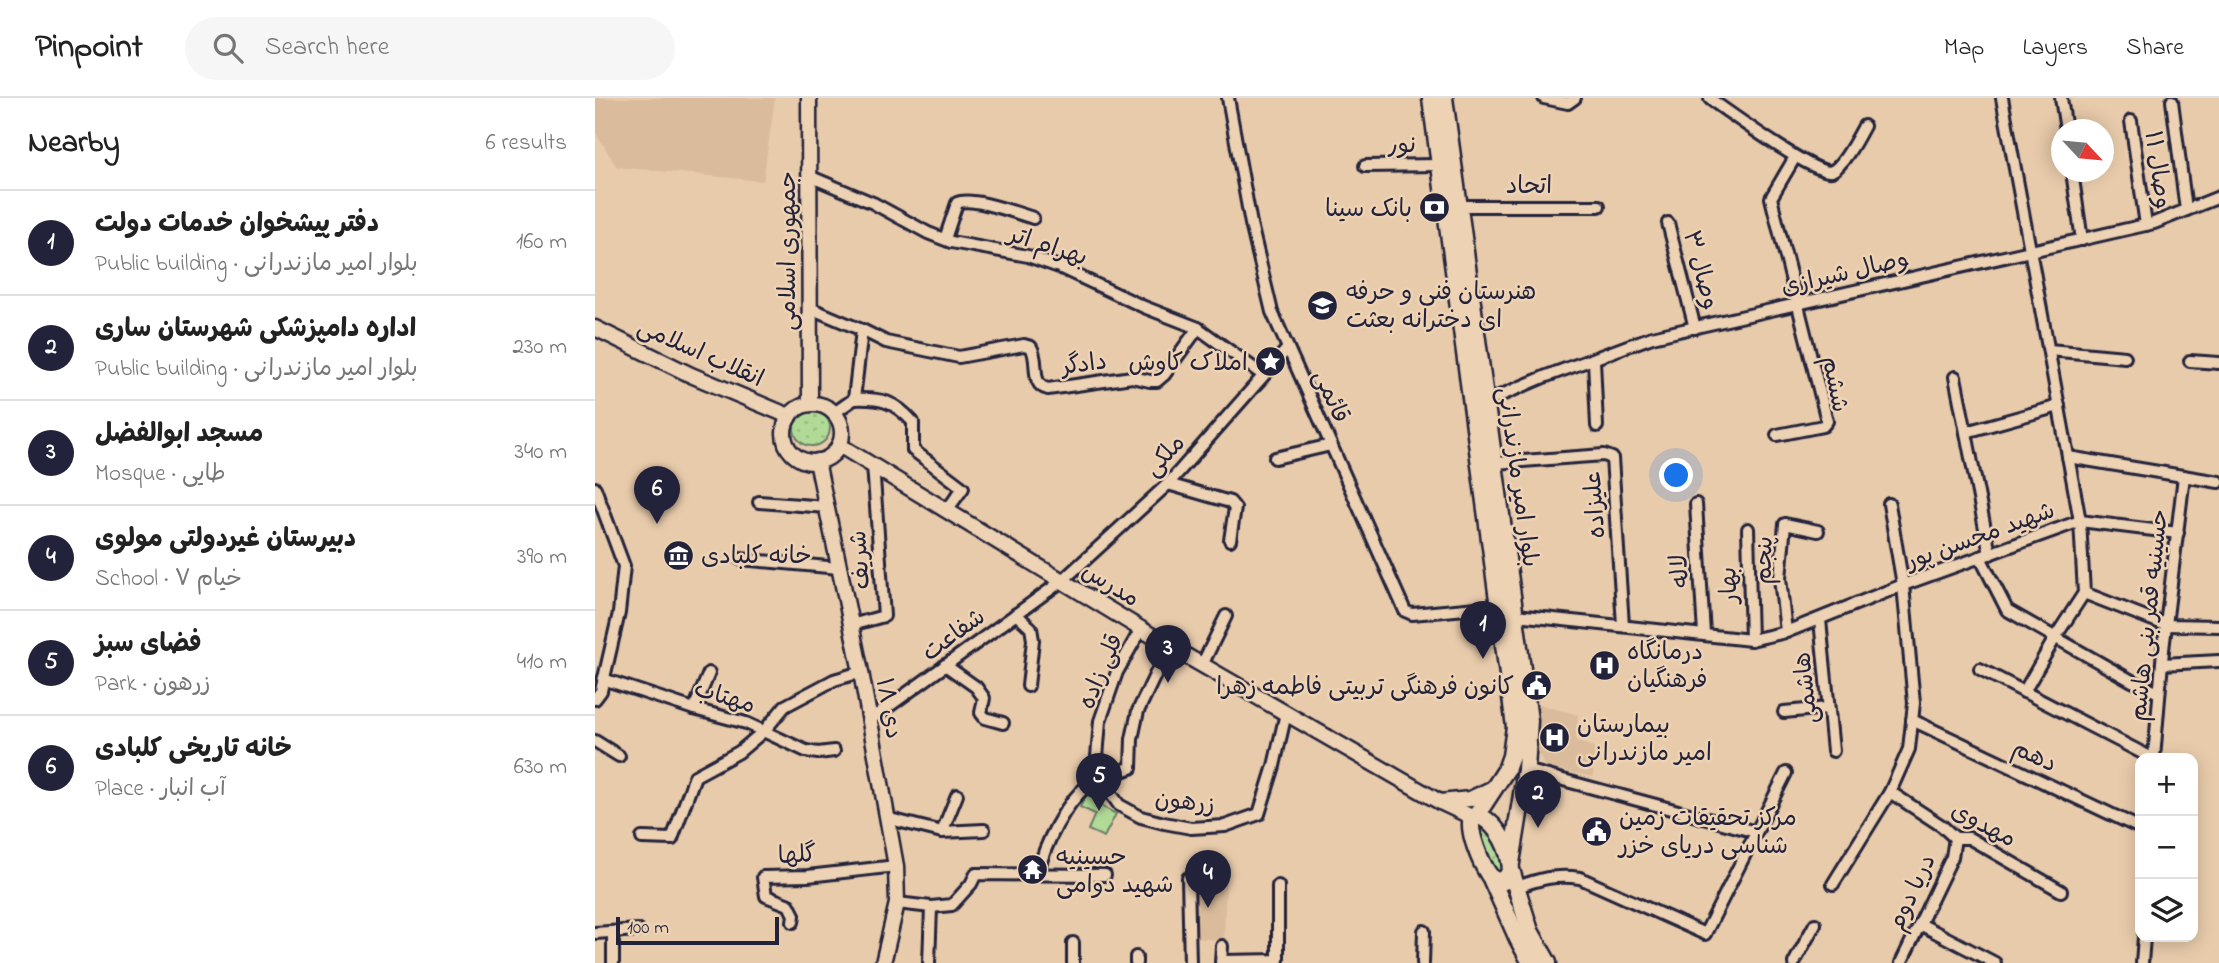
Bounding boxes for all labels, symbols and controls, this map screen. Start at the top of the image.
search box [185,17,675,80]
text: Pinpoint [35,24,143,72]
icon: search [209,29,247,67]
text: Search here [265,29,389,67]
text: Map [1944,31,1984,66]
text: Layers [2022,31,2088,66]
text: Share [2126,31,2184,66]
north arrow [2051,119,2114,182]
text: Nearby [28,122,120,166]
text: 6 results [486,127,567,160]
street label: نور [1387,129,1416,164]
street label: وصال ۱۱ [2134,129,2179,212]
street label: اتحاد [1506,170,1552,205]
street label: جمهوری اسلامی [772,171,807,331]
bank icon: بانک سینا [1418,191,1452,225]
place label: بانک سینا [1325,193,1412,228]
text: دفتر پیشخوان خدمات دولت [95,206,379,244]
street label: بهرام اتر [1001,217,1092,277]
text: 1 [47,226,55,259]
text: 160 m [516,226,567,259]
street label: وصال ۳ [1672,227,1727,315]
street label: وصال شیرازی [1778,243,1913,306]
text: Public building · بلوار امیر مازندرانی [95,248,418,281]
place label: هنرستان فنی و حرفه ای دخترانه بعثت [1346,276,1536,339]
school or university icon: هنرستان فنی و حرفه ای دخترانه بعثت [1306,288,1340,322]
text: اداره دامپزشکی شهرستان ساری [95,311,416,349]
street label: انقلاب اسلامی [631,311,769,398]
text: 2 [45,331,57,364]
text: 230 m [513,331,567,364]
street label: دادگر [1057,345,1109,386]
place icon: املاک کاوش [1254,345,1288,379]
place label: املاک کاوش [1129,347,1248,382]
text: Public building · بلوار امیر مازندرانی [95,353,418,386]
street label: ششم [1811,353,1856,416]
street label: قائمی [1303,365,1357,429]
street label: بلوار امیر مازندرانی [1487,385,1546,570]
text: مسجد ابوالفضل [95,416,263,454]
street label: ملکی [1137,428,1195,486]
text: 3 [46,436,56,469]
text: 340 m [514,436,567,469]
text: Mosque · طایی [95,458,226,491]
your location [1659,458,1693,492]
pin: 6 [634,466,680,524]
street label: علیزاده [1577,470,1616,540]
street label: شهید محسن پور [1900,494,2060,581]
street label: حسینیه قمر بنی هاشم [2122,507,2179,723]
text: دبیرستان غیردولتی مولوی [95,521,356,559]
street label: شریف [842,529,881,590]
street label: پنجم [1747,535,1784,585]
museum icon: خانه کلبادی [661,538,695,572]
place label: خانه کلبادی [701,540,812,575]
text: 4 [46,541,56,574]
text: 390 m [517,541,567,574]
street label: لاله [1663,553,1700,589]
street label: مدرس [1074,555,1145,617]
text: School · خیام ۷ [95,563,242,596]
street label: بهار [1712,566,1749,606]
street label: شفاعت [915,601,994,671]
pin: 1 [1460,601,1506,659]
pin: 3 [1145,625,1191,683]
text: فضای سبز [95,626,202,664]
street label: قلی زاده [1071,629,1134,715]
place label: درمانگاه فرهنگیان [1627,636,1707,699]
text: 5 [44,646,58,679]
text: 410 m [517,646,567,679]
hospital icon: درمانگاه فرهنگیان [1587,648,1621,682]
street label: هاشمی [1786,650,1829,725]
text: Park · زرهون [95,668,210,701]
public building icon: کانون فرهنگی تربیتی فاطمه زهرا [1520,669,1554,703]
place label: کانون فرهنگی تربیتی فاطمه زهرا [1216,671,1514,706]
street label: مهتاب [689,672,759,724]
street label: ۱۸ دی [865,675,910,742]
place label: بیمارستان امیر مازندرانی [1577,709,1712,772]
hospital icon: بیمارستان امیر مازندرانی [1537,721,1571,755]
text: خانه تاریخی کلبادی [95,731,292,769]
street label: دهم [2006,732,2062,783]
text: 6 [46,751,56,784]
text: 630 m [514,751,567,784]
pin: 5 [1076,753,1122,811]
map controls [2135,753,2198,942]
button: + [2135,753,2198,816]
pin: 2 [1515,770,1561,828]
text: Place · آب انبار [95,773,226,806]
street label: زرهون [1153,783,1216,824]
street label: مهدوی [1944,794,2022,858]
place label: مرکز تحقیقات زمین شناسی دریای خزر [1617,802,1797,865]
public building icon: مرکز تحقیقات زمین شناسی دریای خزر [1579,814,1613,848]
button: − [2135,816,2198,879]
street label: گلها [777,838,817,875]
place label: حسینیه شهید دوامی [1056,841,1174,904]
street label: دریا دوم [1880,849,1946,937]
pin: 4 [1185,850,1231,908]
temple icon: حسینیه شهید دوامی [1016,853,1050,887]
button: layers [2135,879,2198,942]
scale bar [616,914,779,946]
text: 100 m [627,915,669,942]

